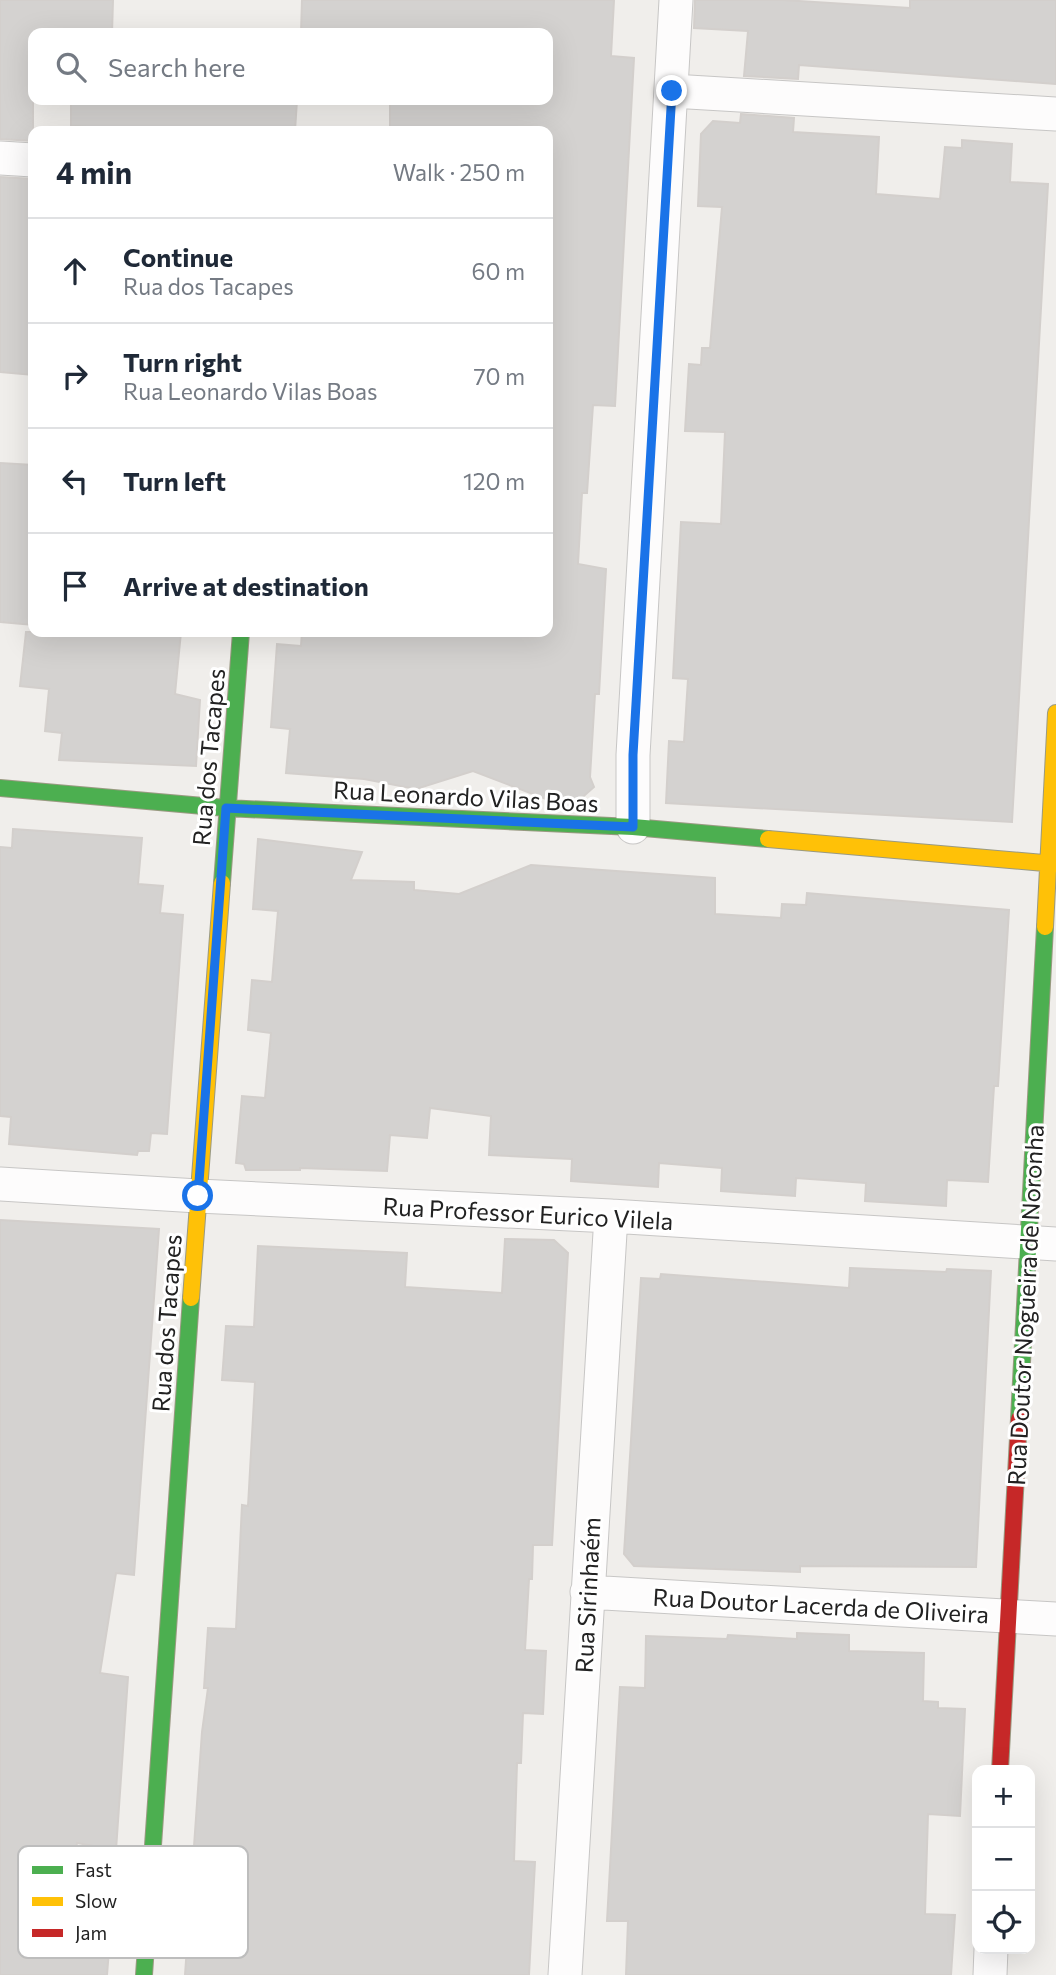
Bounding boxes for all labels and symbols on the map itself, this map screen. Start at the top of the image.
route end [656,75,687,106]
street label: Rua dos Tacapes [186,667,230,847]
street label: Rua Leonardo Vilas Boas [333,775,599,817]
street label: Rua Doutor Nogueira de Noronha [1001,1124,1049,1486]
route start [182,1180,213,1211]
street label: Rua Professor Eurico Vilela [382,1191,674,1235]
street label: Rua dos Tacapes [145,1233,187,1413]
street label: Rua Sirinhaém [568,1516,606,1674]
street label: Rua Doutor Lacerda de Oliveira [652,1582,990,1628]
legend [18,1846,248,1958]
text: Fast [75,1858,112,1881]
text: Slow [75,1889,117,1912]
text: Jam [75,1921,107,1944]

